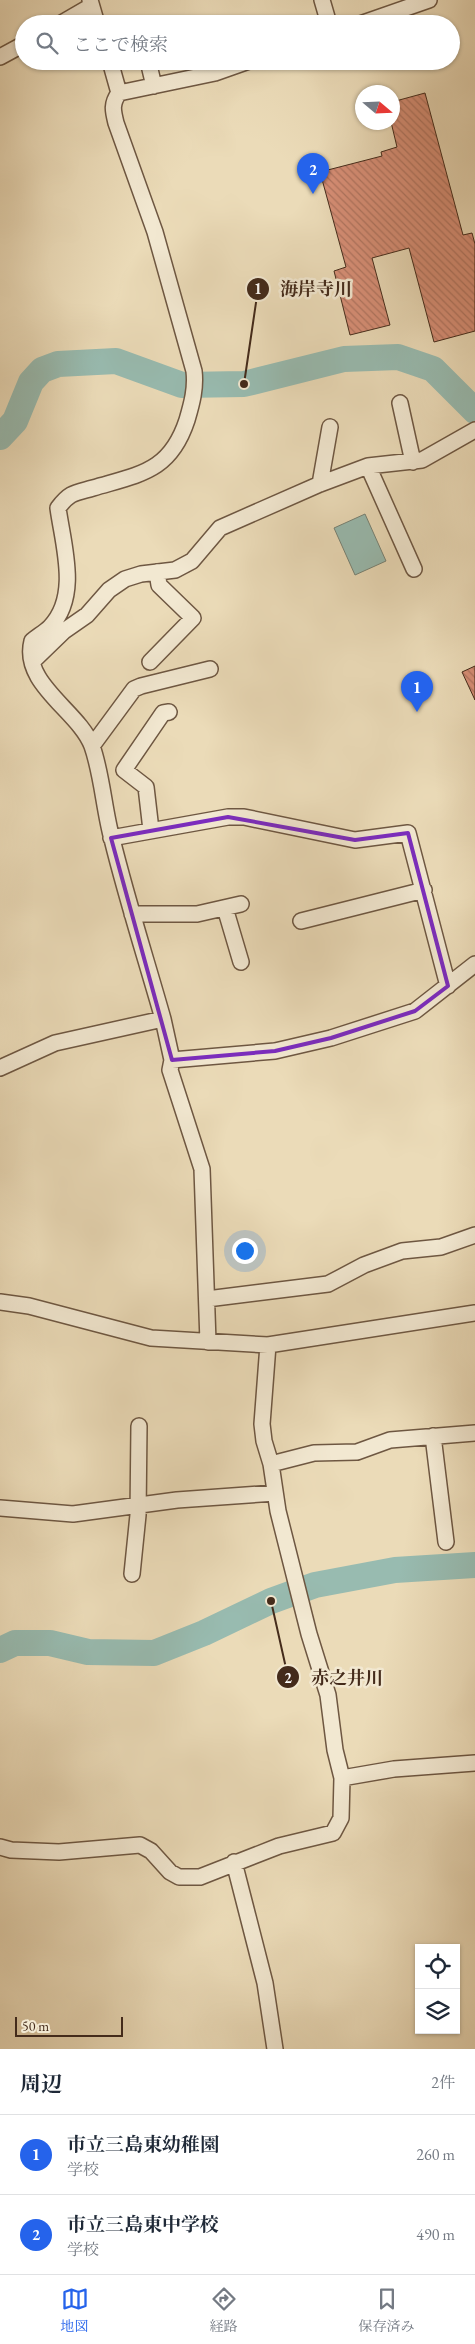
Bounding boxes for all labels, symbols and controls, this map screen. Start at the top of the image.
search box [15,15,460,70]
icon: search [33,29,61,57]
text: ここで検索 [73,32,168,57]
north arrow [355,85,400,130]
pin: 2 [297,153,329,194]
callout: 海岸寺川 [245,273,362,306]
text: 海岸寺川 [280,277,352,300]
text: 1 [254,279,262,298]
pin: 1 [401,671,433,712]
your location [232,1238,258,1264]
callout: 赤之井川 [276,1661,393,1694]
text: 赤之井川 [311,1666,383,1689]
text: 2 [284,1668,292,1687]
map controls [415,1944,460,2034]
button: locate [415,1944,460,1989]
button: layers [415,1989,460,2034]
scale bar [15,2014,122,2037]
text: 50 m [22,2017,49,2035]
text: 周辺 [20,2070,62,2097]
text: 2件 [431,2072,455,2093]
text: 市立三島東幼稚園 [67,2132,219,2157]
text: 1 [32,2144,40,2165]
text: 260 m [416,2144,455,2165]
text: 学校 [67,2159,99,2180]
text: 市立三島東中学校 [67,2212,219,2237]
text: 2 [32,2224,40,2245]
text: 490 m [416,2224,455,2245]
text: 学校 [67,2239,99,2260]
tab: 地図 [61,2285,89,2335]
tab: 経路 [210,2285,238,2335]
tab: 保存済み [359,2285,415,2335]

